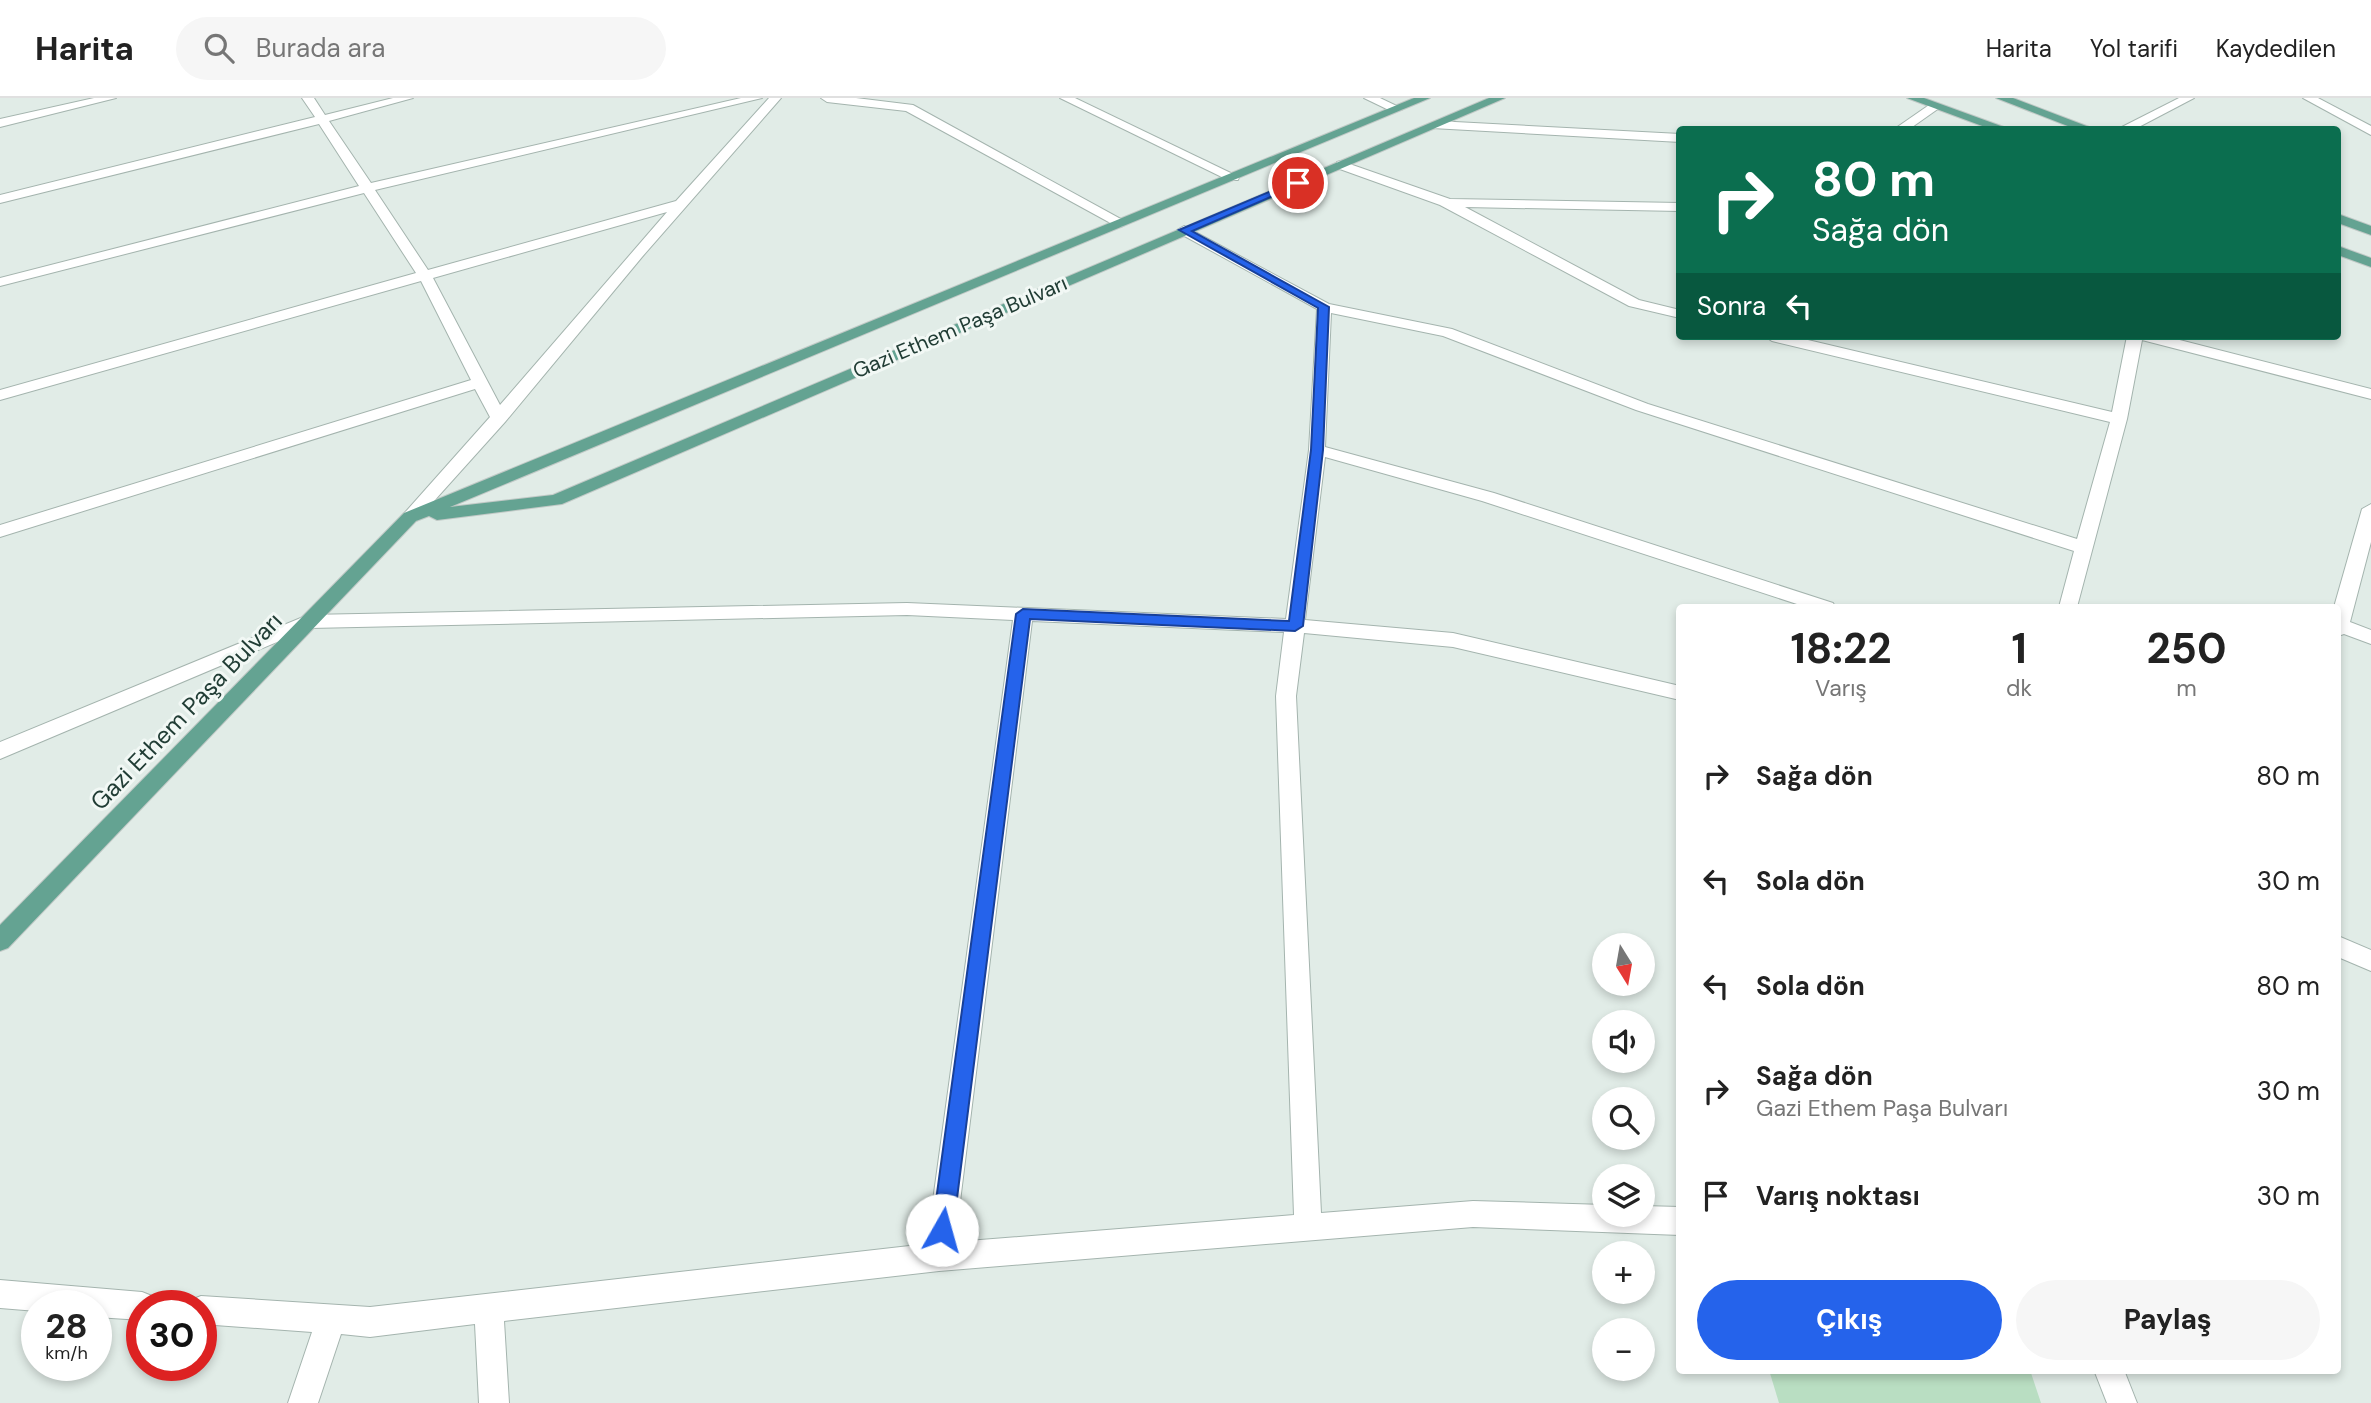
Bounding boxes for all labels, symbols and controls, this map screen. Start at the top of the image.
search box [176,17,666,80]
text: Harita [35,27,134,70]
icon: search [200,29,238,67]
text: Burada ara [256,31,385,65]
text: Harita [1986,33,2052,64]
text: Yol tarifi [2090,33,2178,64]
text: Kaydedilen [2216,33,2336,64]
text: 80 m [1812,147,1935,211]
pin [1268,153,1328,213]
icon: right [1697,154,1788,245]
icon: arrive [1279,164,1317,202]
text: Sağa dön [1812,209,1949,251]
street label: Gazi Ethem Paşa Bulvarı [849,269,1071,385]
icon: left [1780,287,1818,325]
text: Sonra [1697,289,1766,323]
street label: Gazi Ethem Paşa Bulvarı [84,606,288,816]
text: 18:22 [1791,621,1892,676]
text: 1 [2011,621,2027,676]
text: 250 [2147,621,2226,676]
text: Varış [1815,673,1867,703]
text: dk [2006,673,2032,703]
text: m [2176,673,2197,703]
icon: right [1697,757,1735,795]
text: Sağa dön [1756,759,1873,793]
text: 80 m [2256,759,2320,793]
icon: left [1697,862,1735,900]
text: Sola dön [1756,864,1865,898]
text: 30 m [2257,864,2320,898]
north arrow [1592,933,1656,996]
map controls [1592,933,1655,1381]
icon: left [1697,967,1735,1005]
text: Sola dön [1756,969,1865,1003]
text: 80 m [2256,969,2320,1003]
button: sound [1592,1010,1655,1073]
text: Sağa dön [1756,1059,1873,1093]
icon: right [1697,1072,1735,1110]
text: 30 m [2257,1074,2320,1108]
button: search [1592,1087,1655,1150]
text: Gazi Ethem Paşa Bulvarı [1756,1093,2008,1123]
button: layers [1592,1164,1655,1227]
icon: arrive [1697,1177,1735,1215]
text: Varış noktası [1756,1179,1920,1213]
text: 30 m [2257,1179,2320,1213]
position arrow [905,1193,979,1267]
button: + [1592,1241,1655,1304]
button: Çıkış [1697,1280,2002,1360]
button: Paylaş [2016,1280,2320,1360]
speed limit sign: 30 [126,1290,217,1381]
text: 28 [45,1303,88,1349]
button: − [1592,1318,1655,1381]
text: km/h [45,1341,88,1365]

